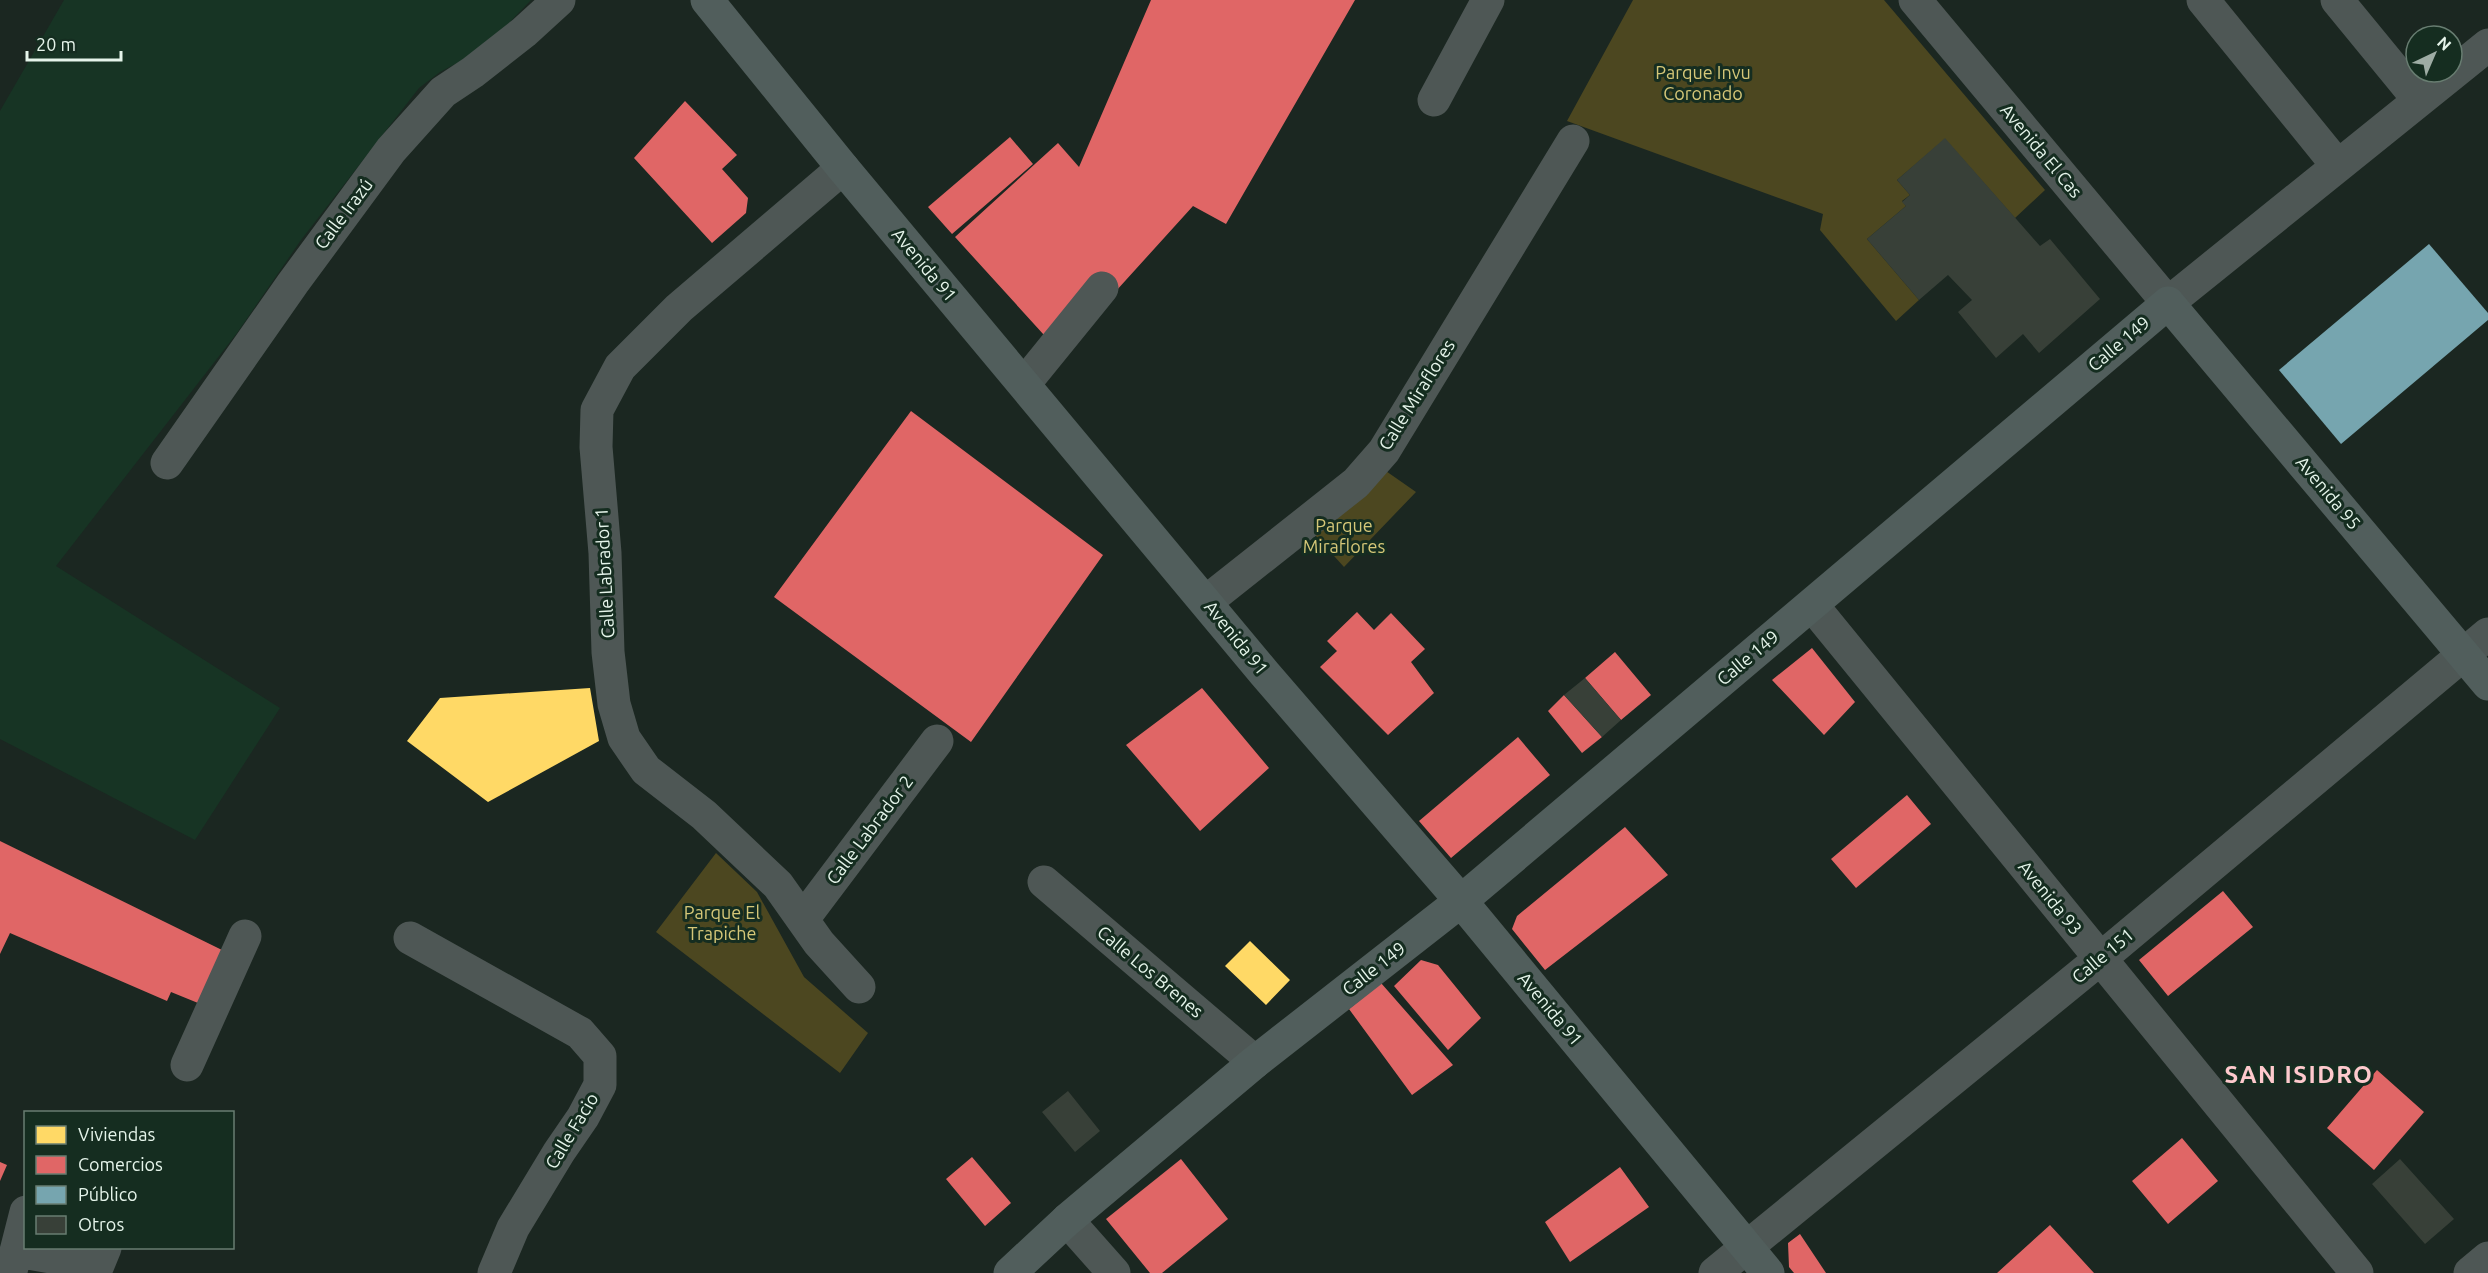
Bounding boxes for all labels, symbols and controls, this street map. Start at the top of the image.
scale bar [27,24,122,62]
north arrow [2404,24,2464,84]
text: N [2434,33,2455,54]
text: 20 m [36,34,76,54]
park label: Parque Invu Coronado [1655,62,1751,103]
street label: Avenida El Cas [1997,100,2087,201]
street label: Calle Irazú [310,174,376,253]
street label: Avenida 91 [888,224,961,305]
street label: Calle 149 [2083,312,2153,375]
street label: Calle Miraflores [1374,335,1458,453]
street label: Avenida 95 [2292,452,2365,533]
street label: Calle Labrador 1 [591,507,617,639]
park label: Parque Miraflores [1303,515,1386,556]
street label: Avenida 91 [1201,596,1273,678]
street label: Calle 149 [1712,626,1782,689]
street label: Calle Labrador 2 [822,771,917,888]
street label: Avenida 93 [2015,856,2087,938]
park label: Parque El Trapiche [684,902,760,943]
street label: Calle Los Brenes [1094,921,1208,1021]
street label: Calle 151 [2067,924,2137,987]
street label: Calle 149 [1338,937,1409,999]
street label: Avenida 91 [1514,968,1587,1049]
district label: SAN ISIDRO [2225,1061,2373,1088]
street label: Calle Facio [541,1089,602,1172]
legend [24,1111,234,1249]
text: Viviendas [78,1124,155,1144]
text: Comercios [78,1154,163,1174]
text: Público [78,1184,138,1204]
text: Otros [78,1214,124,1234]

